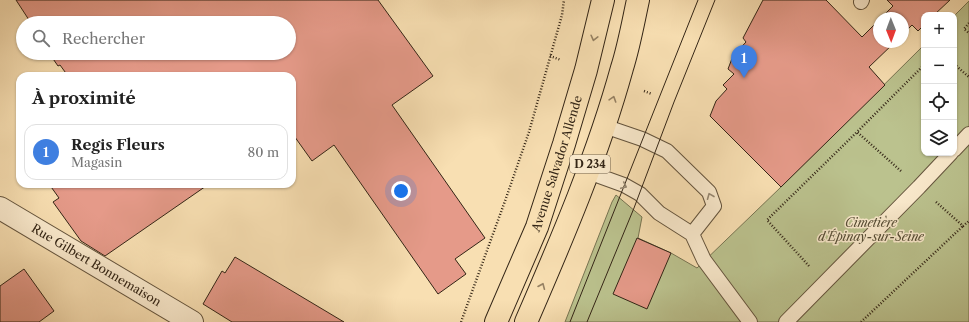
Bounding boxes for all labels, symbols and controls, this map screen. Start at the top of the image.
north arrow [873,12,909,48]
map controls [921,12,957,156]
button: + [921,12,957,48]
search box [16,16,296,60]
icon: search [30,27,52,49]
text: Rechercher [62,29,145,48]
one-way arrow [590,34,599,41]
pin: 1 [731,45,757,78]
button: − [921,48,957,84]
button: locate [921,84,957,120]
text: À proximité [32,88,136,108]
street label: Avenue Salvador Allende [527,93,585,235]
one-way arrow [608,96,617,103]
button: layers [921,120,957,156]
text: Regis Fleurs [71,135,165,154]
text: 1 [43,144,49,160]
text: 80 m [247,144,279,160]
text: Magasin [71,154,122,170]
road number: D 234 [570,155,610,173]
your location [391,181,411,201]
one-way arrow [620,181,627,189]
one-way arrow [707,193,715,201]
park label: Cimetière d'Épinay-sur-Seine [818,215,925,244]
street label: Rue Gilbert Bonnemaison [29,220,165,309]
one-way arrow [537,283,545,291]

